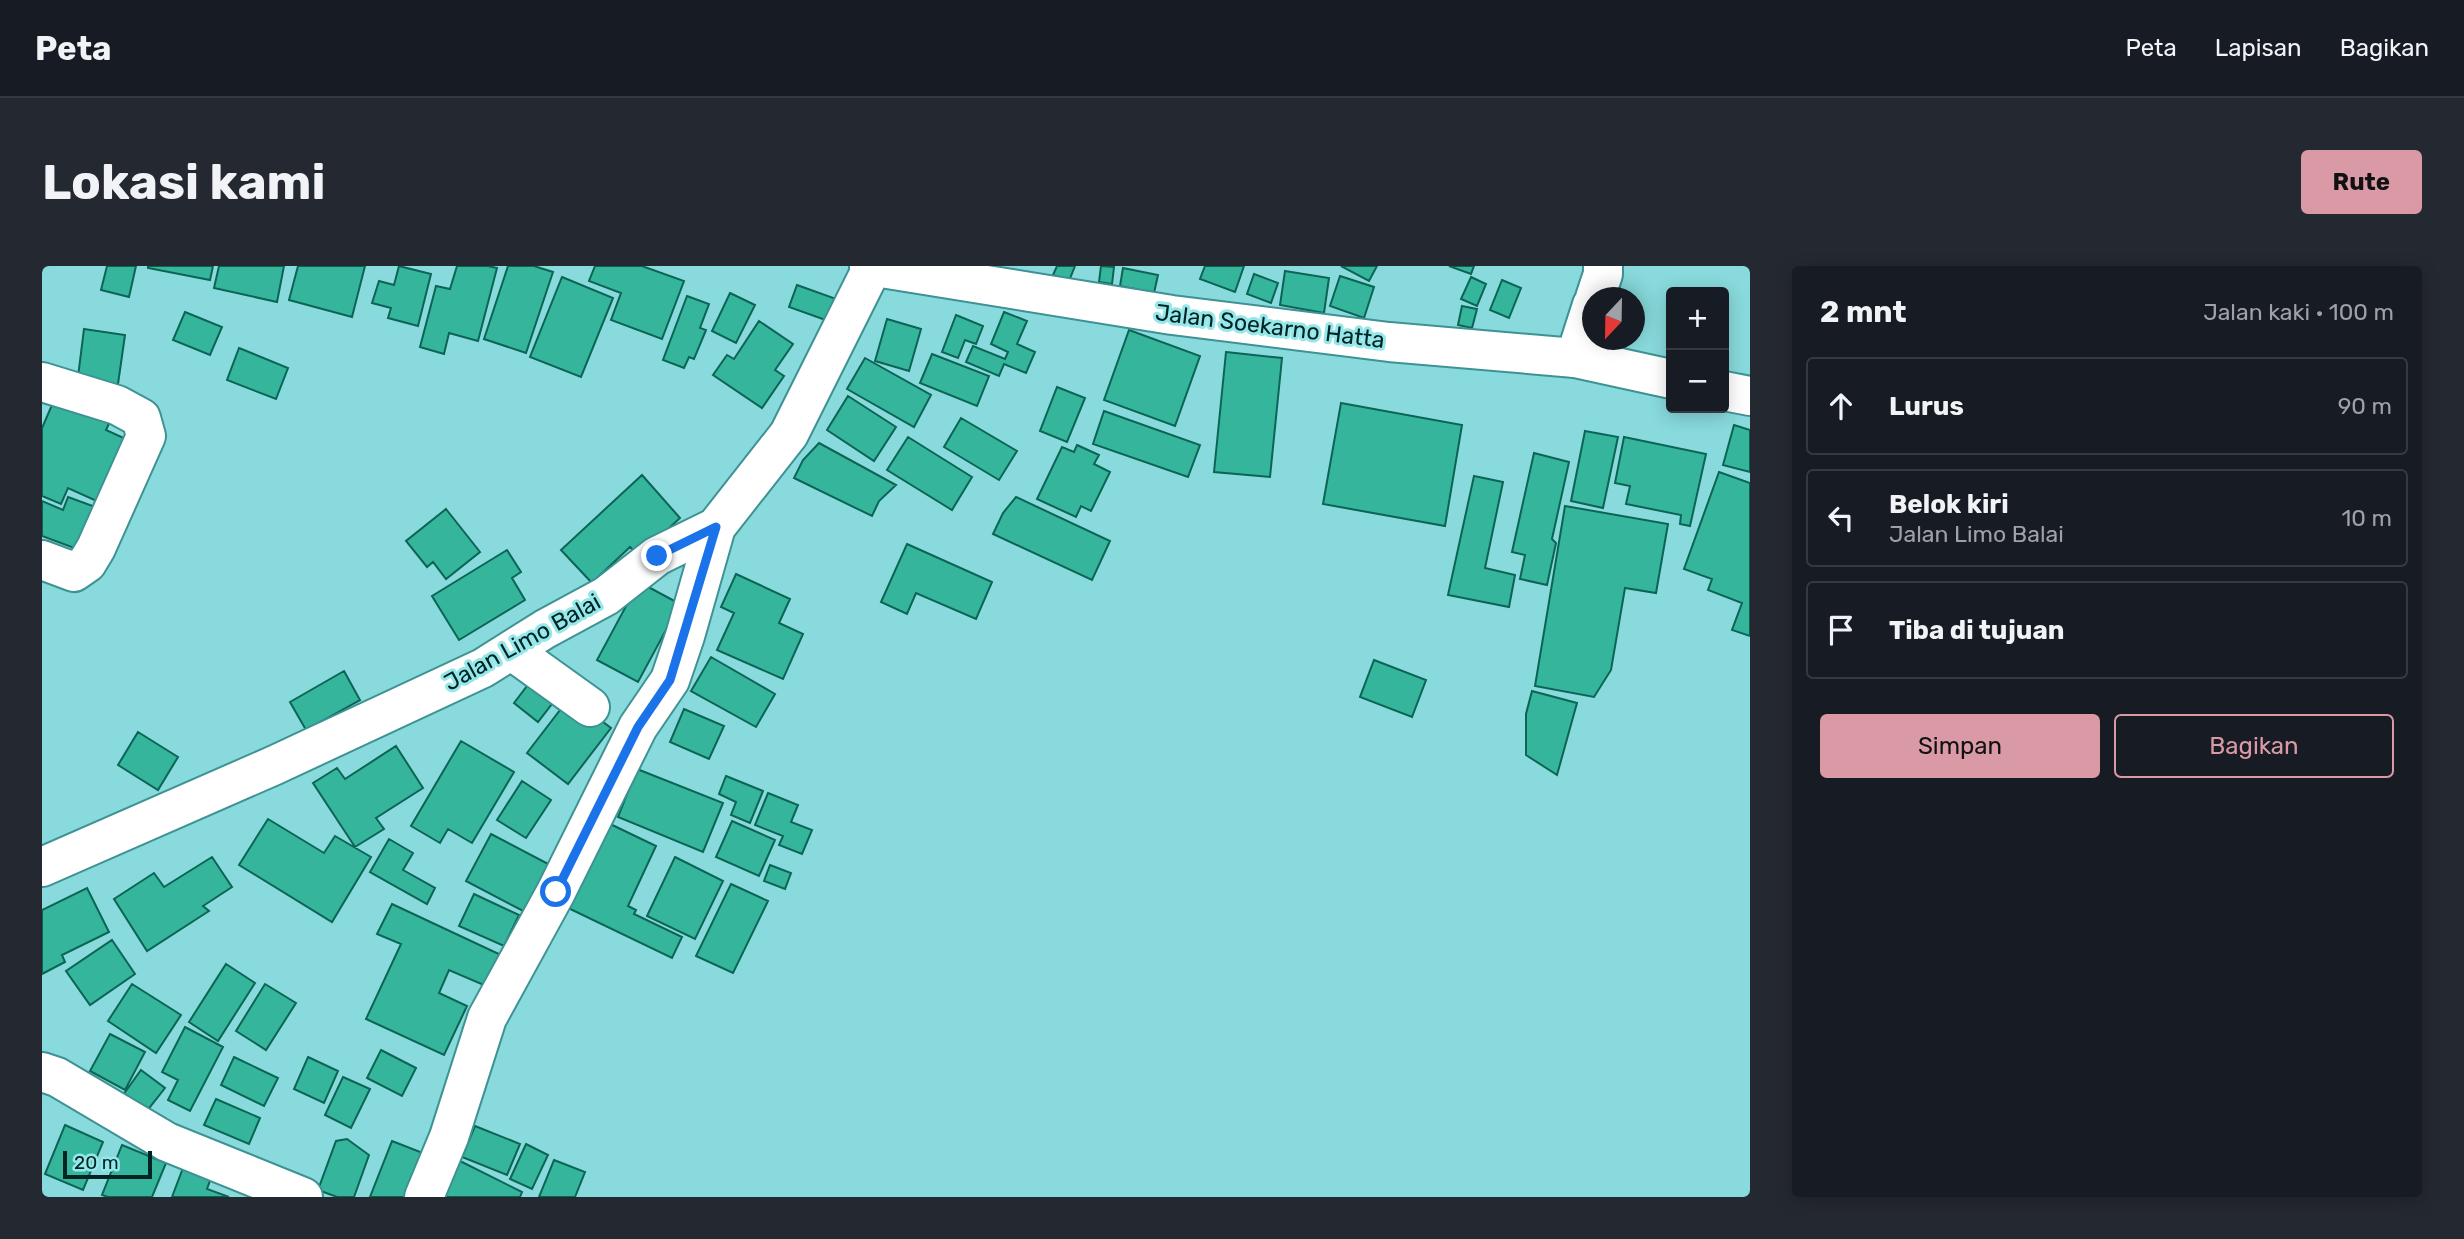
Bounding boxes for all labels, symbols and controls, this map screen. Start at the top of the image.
text: Peta [35,29,112,68]
text: Peta [2125,34,2177,62]
text: Lapisan [2215,34,2302,62]
text: Bagikan [2340,34,2429,62]
button: Rute [2301,150,2422,214]
text: Lokasi kami [42,153,326,211]
north arrow [1582,287,1645,350]
map controls [1666,287,1729,413]
button: + [1666,287,1729,350]
text: 2 mnt [1820,294,1907,330]
street label: Jalan Soekarno Hatta [1154,298,1386,354]
text: Jalan kaki · 100 m [2203,298,2394,326]
button: − [1666,350,1729,413]
icon: ahead [1822,387,1860,425]
text: Lurus [1889,391,1964,422]
text: 90 m [2338,392,2392,420]
text: Belok kiri [1889,489,2009,520]
icon: left [1822,499,1860,537]
text: 10 m [2341,504,2392,532]
text: Jalan Limo Balai [1889,520,2064,548]
route end [641,540,672,571]
street label: Jalan Limo Balai [439,587,605,697]
icon: arrive [1822,611,1860,649]
text: Tiba di tujuan [1889,615,2064,646]
button: Simpan [1820,714,2100,778]
button: Bagikan [2114,714,2394,778]
route start [540,876,571,907]
scale bar [63,1148,152,1180]
text: 20 m [74,1151,119,1174]

